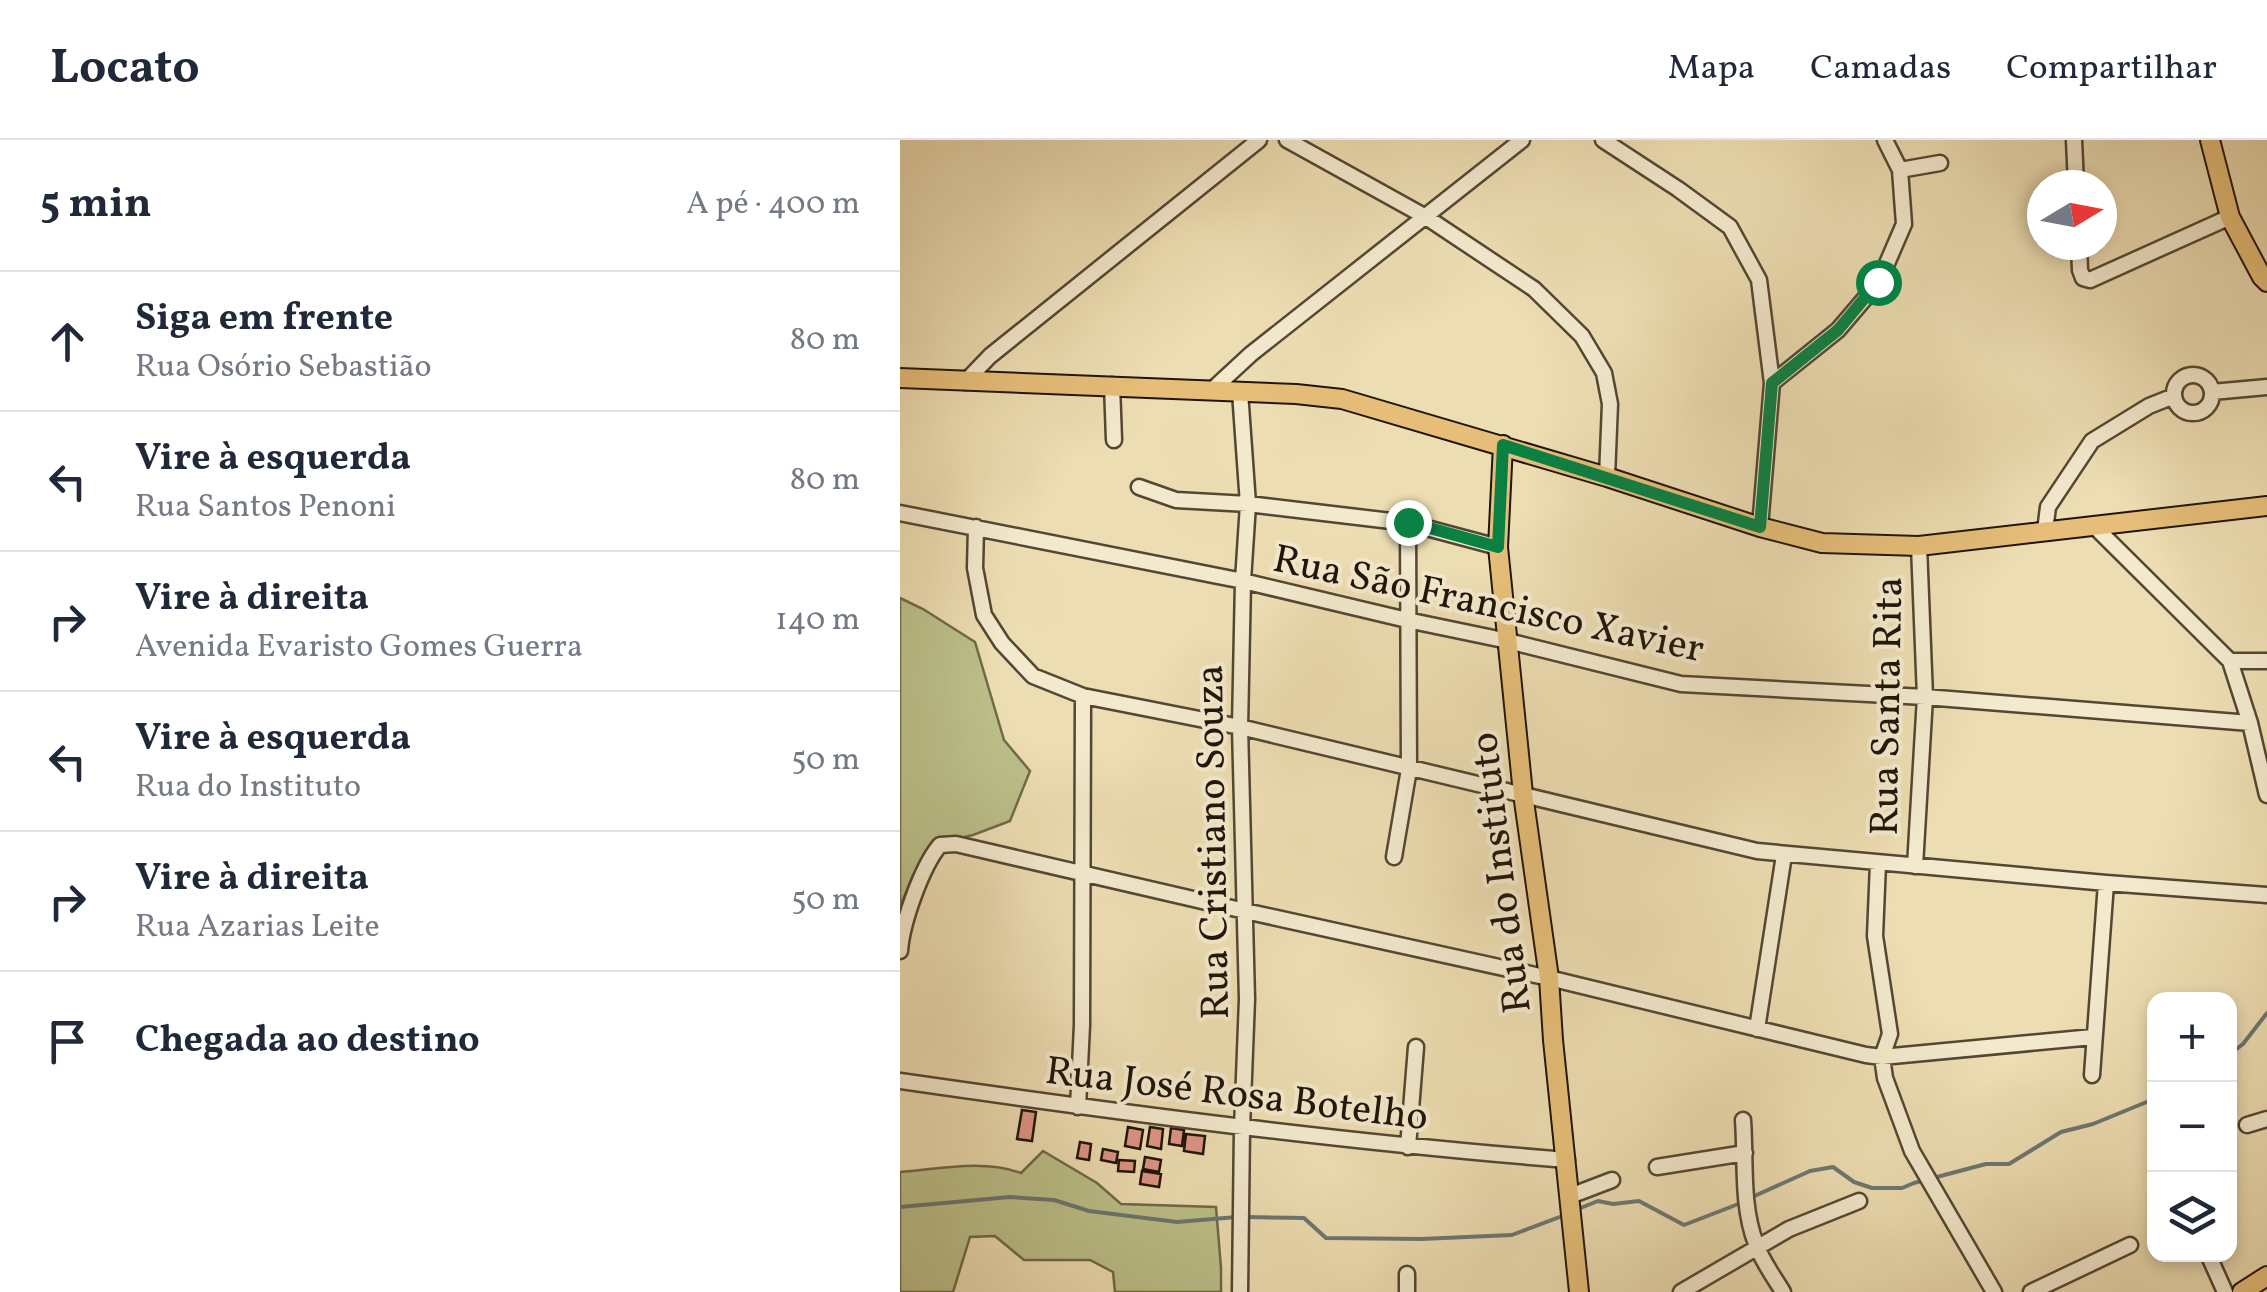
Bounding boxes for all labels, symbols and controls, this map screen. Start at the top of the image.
text: Locato [50,36,200,103]
text: Mapa [1668,45,1755,93]
text: Camadas [1810,45,1951,93]
text: Compartilhar [2006,45,2217,93]
north arrow [2027,170,2117,260]
text: 5 min [40,176,152,235]
text: A pé · 400 m [686,183,860,227]
route start [1856,260,1902,306]
text: Siga em frente [135,293,393,346]
icon: ahead [40,314,95,369]
text: 80 m [790,319,860,363]
text: Rua Osório Sebastião [135,346,432,390]
text: Vire à esquerda [135,433,411,486]
icon: left [40,454,95,509]
text: 80 m [790,459,860,503]
text: Rua Santos Penoni [135,486,396,530]
route end [1386,500,1432,546]
street label: Rua São Francisco Xavier [1267,533,1709,679]
text: Vire à direita [135,573,369,626]
street label: Rua Santa Rita [1859,576,1919,836]
icon: right [40,594,95,649]
text: 140 m [775,599,860,643]
text: Avenida Evaristo Gomes Guerra [135,626,583,670]
street label: Rua Cristiano Souza [1184,664,1246,1020]
text: Vire à esquerda [135,713,411,766]
street label: Rua do Instituto [1458,729,1548,1016]
icon: left [40,734,95,789]
text: 50 m [791,739,860,783]
text: Rua do Instituto [135,766,361,810]
text: Vire à direita [135,853,369,906]
icon: right [40,874,95,929]
text: 50 m [791,879,860,923]
text: Rua Azarias Leite [135,906,380,950]
map controls [2147,992,2237,1262]
button: + [2147,992,2237,1082]
icon: arrive [40,1014,95,1069]
text: Chegada ao destino [135,1015,480,1068]
street label: Rua José Rosa Botelho [1042,1045,1431,1147]
button: − [2147,1082,2237,1172]
button: layers [2147,1172,2237,1262]

